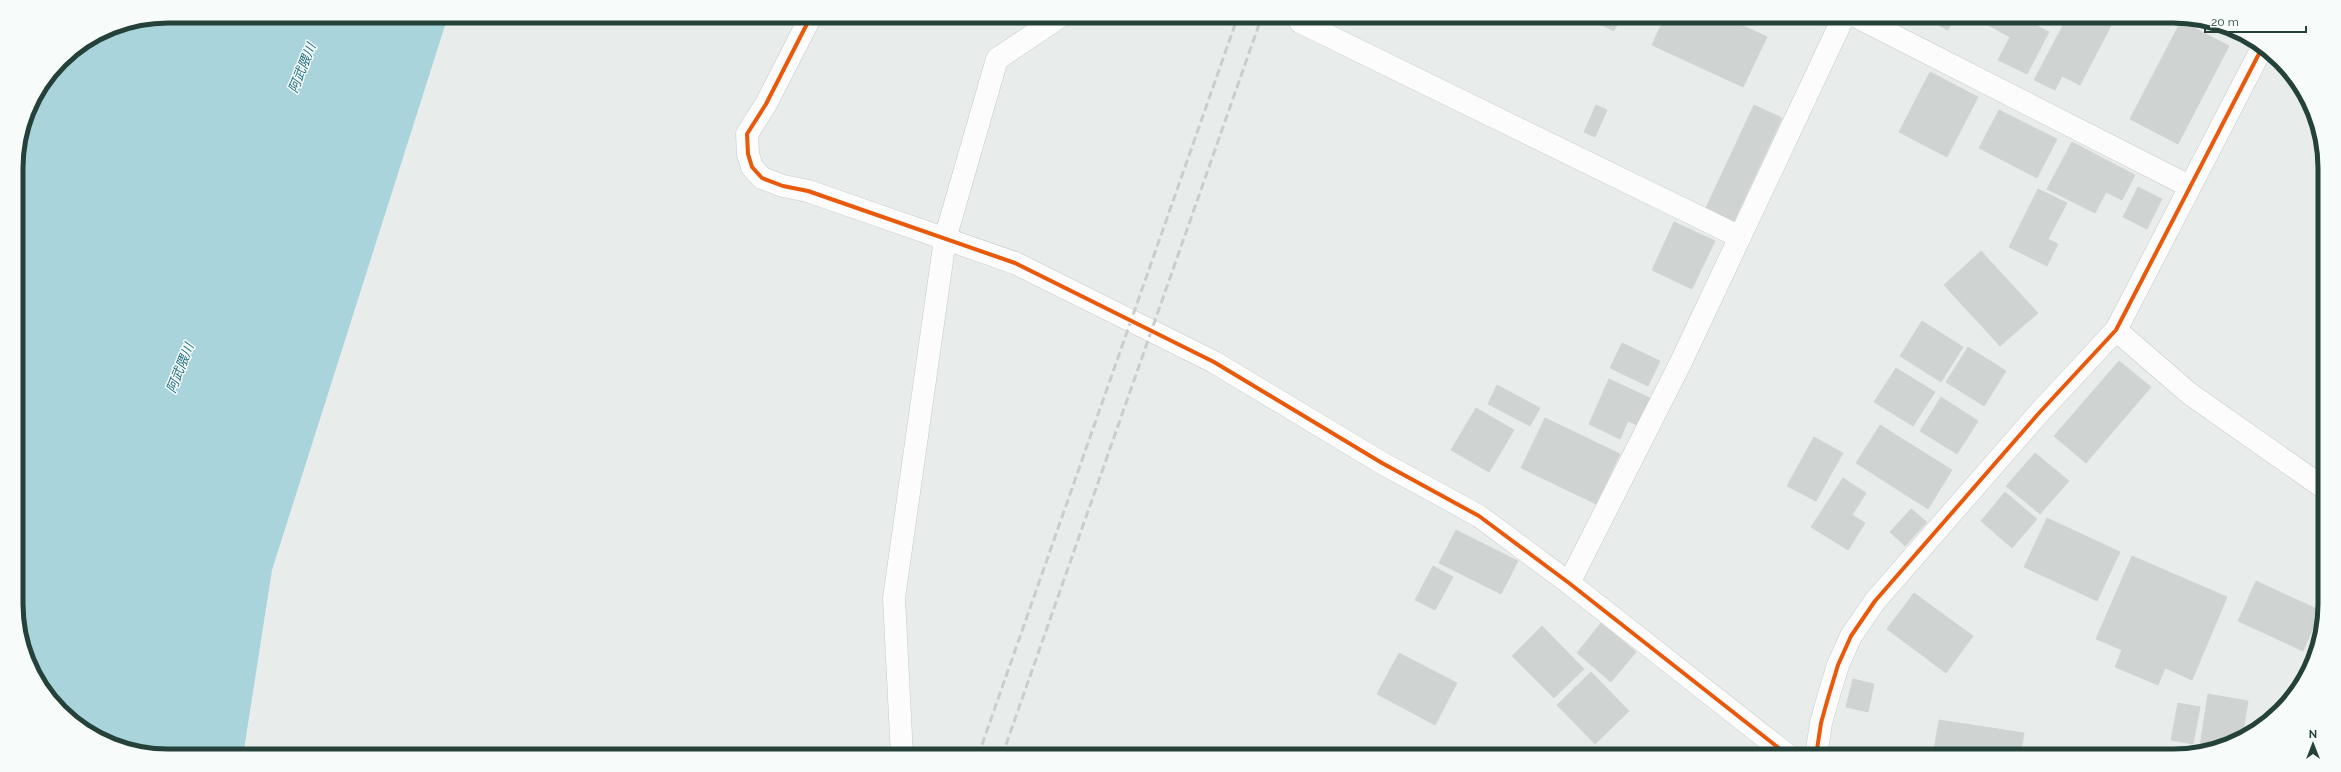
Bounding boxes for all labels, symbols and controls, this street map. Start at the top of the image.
scale bar [2205,8,2306,34]
text: 20 m [2211,15,2239,29]
water label: 阿武隈川 [285,39,319,95]
water label: 阿武隈川 [163,339,197,395]
north arrow [2293,724,2333,764]
text: N [2309,728,2317,741]

